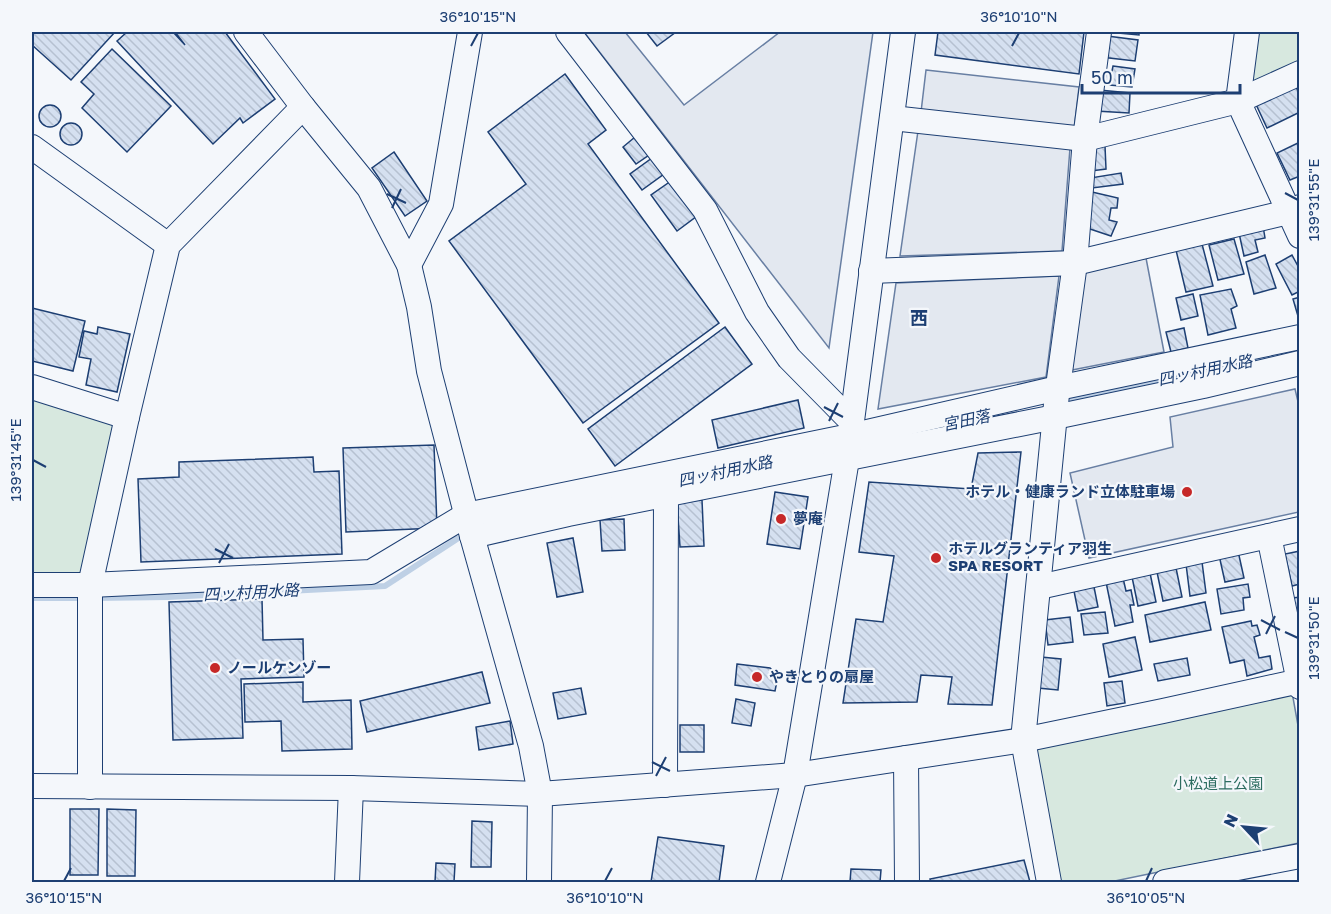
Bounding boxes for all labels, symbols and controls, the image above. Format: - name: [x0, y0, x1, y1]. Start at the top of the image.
- text: 36°10'15"N: [440, 7, 516, 25]
- text: 36°10'10"N: [980, 7, 1058, 25]
- scale bar: [1082, 57, 1240, 95]
- text: 50 m: [1091, 66, 1133, 88]
- text: 139°31'55"E: [1304, 159, 1322, 241]
- district label: 西: [910, 307, 928, 329]
- water label: 四ッ村用水路: [1156, 350, 1256, 390]
- water label: 宮田落: [940, 405, 994, 435]
- text: 139°31'45"E: [6, 418, 24, 502]
- water label: 四ッ村用水路: [676, 451, 776, 491]
- place label: ホテル・健康ランド立体駐車場: [965, 482, 1175, 500]
- marker: ホテル・健康ランド立体駐車場: [1180, 485, 1194, 499]
- place label: 夢庵: [793, 509, 823, 527]
- marker: 夢庵: [774, 512, 788, 526]
- place label: ホテルグランティア羽生 SPA RESORT: [948, 539, 1112, 574]
- marker: ホテルグランティア羽生 SPA RESORT: [929, 551, 943, 565]
- water label: 四ッ村用水路: [203, 579, 301, 604]
- text: 139°31'50"E: [1304, 596, 1322, 680]
- place label: ノールケンゾー: [227, 658, 332, 676]
- marker: ノールケンゾー: [208, 661, 222, 675]
- place label: やきとりの扇屋: [769, 667, 874, 685]
- marker: やきとりの扇屋: [750, 670, 764, 684]
- park label: 小松道上公園: [1173, 774, 1263, 792]
- north arrow: [1214, 797, 1274, 857]
- text: N: [1219, 811, 1242, 830]
- text: 36°10'15"N: [26, 888, 102, 906]
- text: 36°10'10"N: [566, 888, 644, 906]
- text: 36°10'05"N: [1107, 888, 1185, 906]

